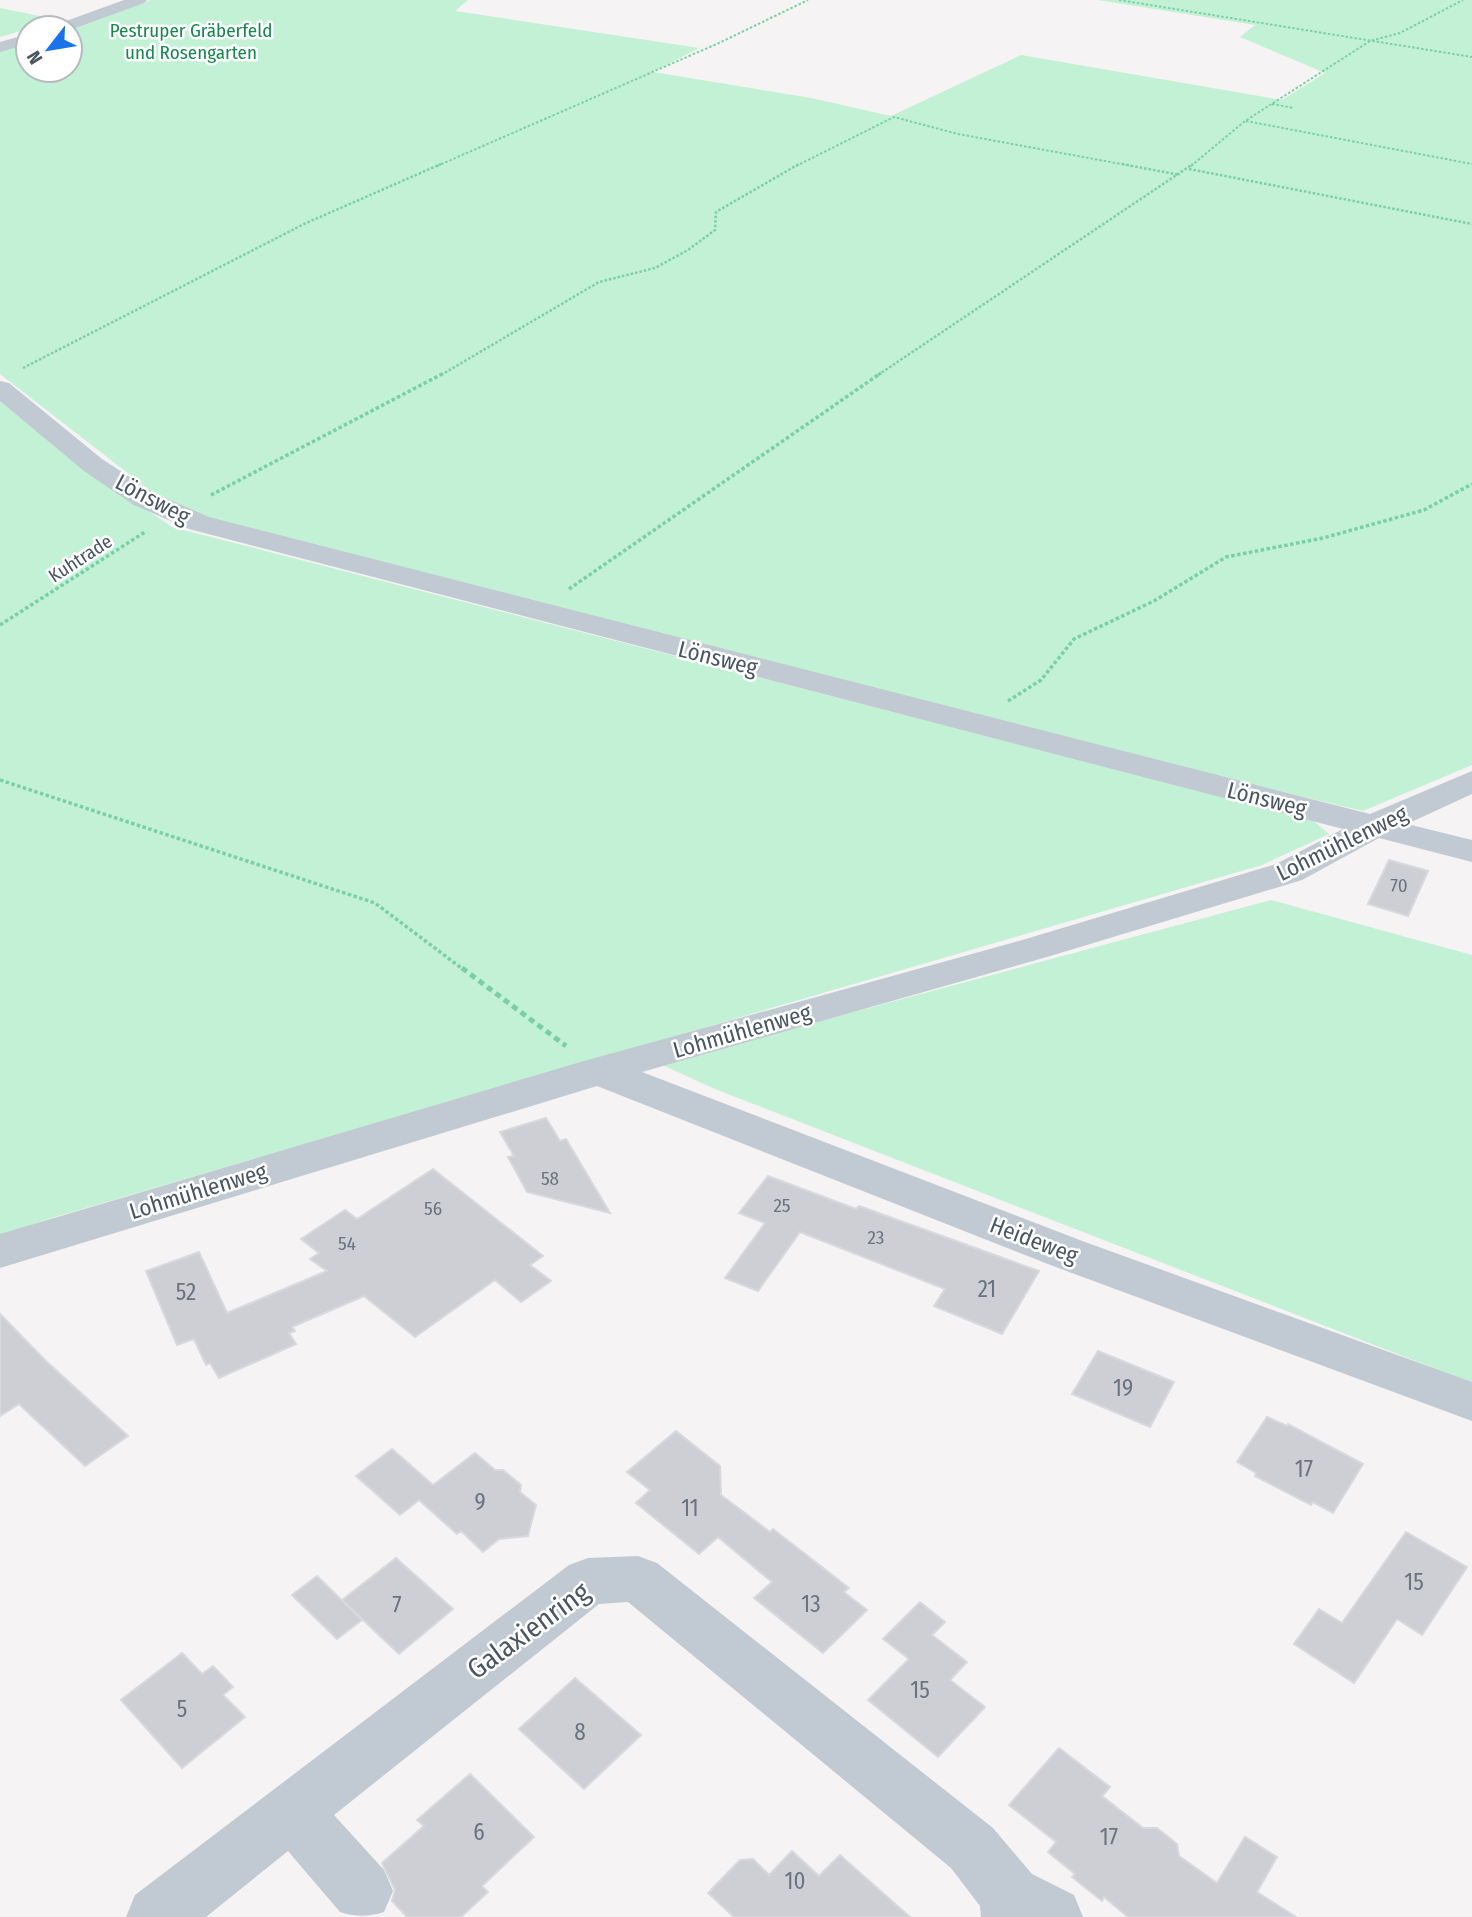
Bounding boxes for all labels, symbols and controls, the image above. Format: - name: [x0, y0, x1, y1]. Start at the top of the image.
- north arrow: [14, 14, 84, 84]
- park label: Pestruper Gräberfeld und Rosengarten: [110, 19, 272, 64]
- text: N: [22, 47, 48, 68]
- street label: Lönsweg: [111, 468, 195, 530]
- street label: Kuhtrade: [44, 529, 116, 587]
- street label: Lönsweg: [675, 635, 761, 681]
- street label: Lönsweg: [1224, 776, 1310, 822]
- street label: Lohmühlenweg: [1272, 799, 1412, 887]
- house number: 70: [1390, 874, 1408, 897]
- street label: Lohmühlenweg: [670, 998, 814, 1064]
- street label: Lohmühlenweg: [126, 1157, 270, 1225]
- house number: 58: [541, 1167, 559, 1190]
- house number: 25: [773, 1194, 791, 1217]
- house number: 56: [424, 1197, 442, 1220]
- street label: Heideweg: [986, 1210, 1082, 1270]
- house number: 23: [868, 1226, 884, 1249]
- house number: 54: [338, 1232, 356, 1255]
- house number: 21: [978, 1275, 996, 1303]
- house number: 52: [176, 1278, 196, 1306]
- house number: 19: [1113, 1374, 1133, 1402]
- house number: 17: [1295, 1455, 1313, 1483]
- house number: 9: [474, 1488, 486, 1516]
- house number: 11: [681, 1494, 699, 1522]
- house number: 15: [1404, 1568, 1424, 1596]
- street label: Galaxienring: [461, 1575, 597, 1686]
- house number: 13: [801, 1590, 821, 1618]
- house number: 7: [392, 1591, 402, 1619]
- house number: 15: [910, 1676, 930, 1704]
- house number: 5: [177, 1695, 187, 1723]
- house number: 8: [574, 1718, 586, 1746]
- house number: 6: [473, 1818, 485, 1846]
- house number: 17: [1100, 1823, 1118, 1851]
- house number: 10: [785, 1867, 805, 1895]

